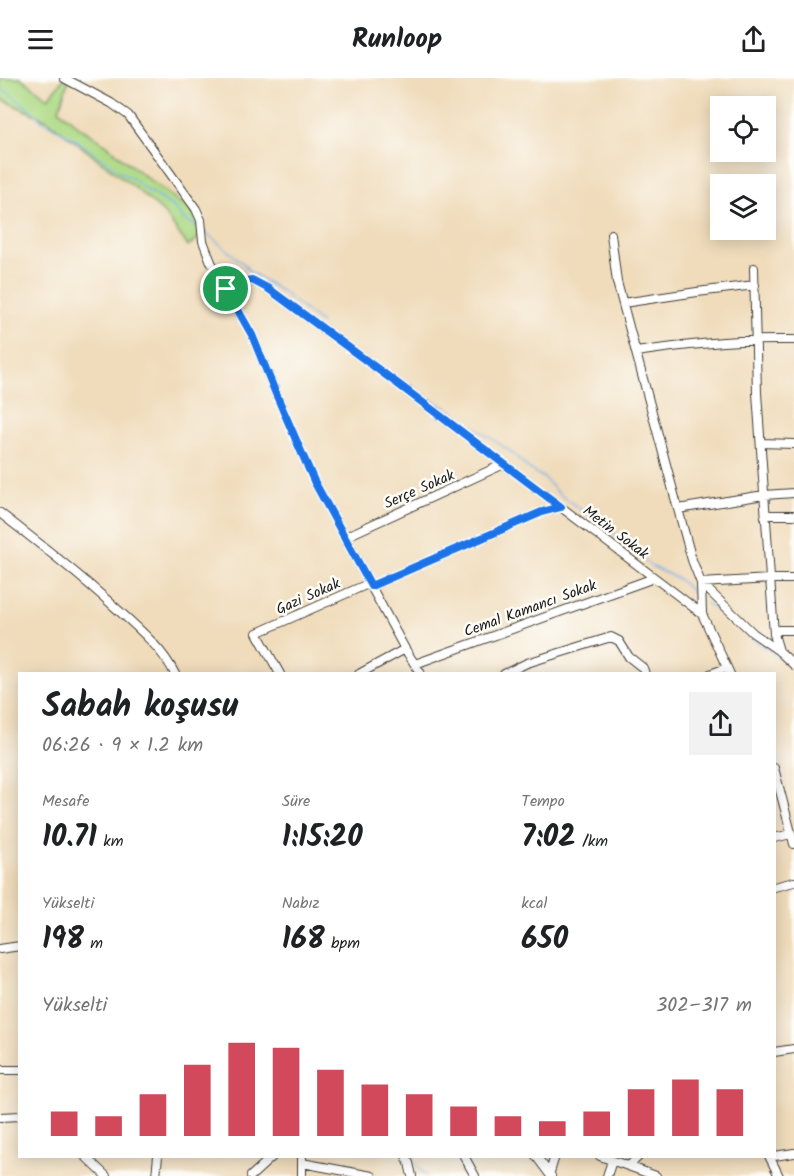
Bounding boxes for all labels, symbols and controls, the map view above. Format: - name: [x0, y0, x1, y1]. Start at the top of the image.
- text: Runloop: [352, 18, 442, 61]
- icon: menu: [24, 23, 57, 56]
- icon: share: [737, 23, 770, 56]
- map controls: [710, 96, 776, 240]
- button: locate: [710, 96, 776, 162]
- button: layers: [710, 174, 776, 240]
- pin: [200, 263, 251, 314]
- icon: arrive: [209, 272, 242, 305]
- street label: Serçe Sokak: [380, 463, 459, 516]
- street label: Metin Sokak: [577, 500, 654, 566]
- street label: Gazi Sokak: [272, 572, 345, 622]
- street label: Cemal Kamancı Sokak: [461, 573, 601, 644]
- text: Sabah koşusu: [42, 681, 238, 734]
- button: share: [689, 692, 752, 755]
- text: 06:26 · 9 × 1.2 km: [42, 730, 203, 762]
- text: Mesafe: [42, 789, 89, 814]
- text: Süre: [282, 789, 310, 814]
- text: Tempo: [521, 789, 565, 814]
- text: 10.71: [42, 814, 97, 862]
- text: 1:15:20: [282, 814, 363, 862]
- text: 7:02: [521, 814, 576, 862]
- text: km: [97, 829, 123, 854]
- text: /km: [576, 829, 608, 854]
- text: Yükselti: [42, 891, 94, 916]
- text: Nabız: [282, 891, 320, 916]
- text: kcal: [521, 891, 547, 916]
- text: 198: [42, 916, 84, 964]
- text: 168: [282, 916, 325, 964]
- text: 650: [521, 916, 568, 964]
- text: m: [84, 931, 103, 956]
- text: bpm: [325, 931, 360, 956]
- text: Yükselti: [42, 990, 107, 1022]
- text: 302–317 m: [656, 990, 752, 1022]

